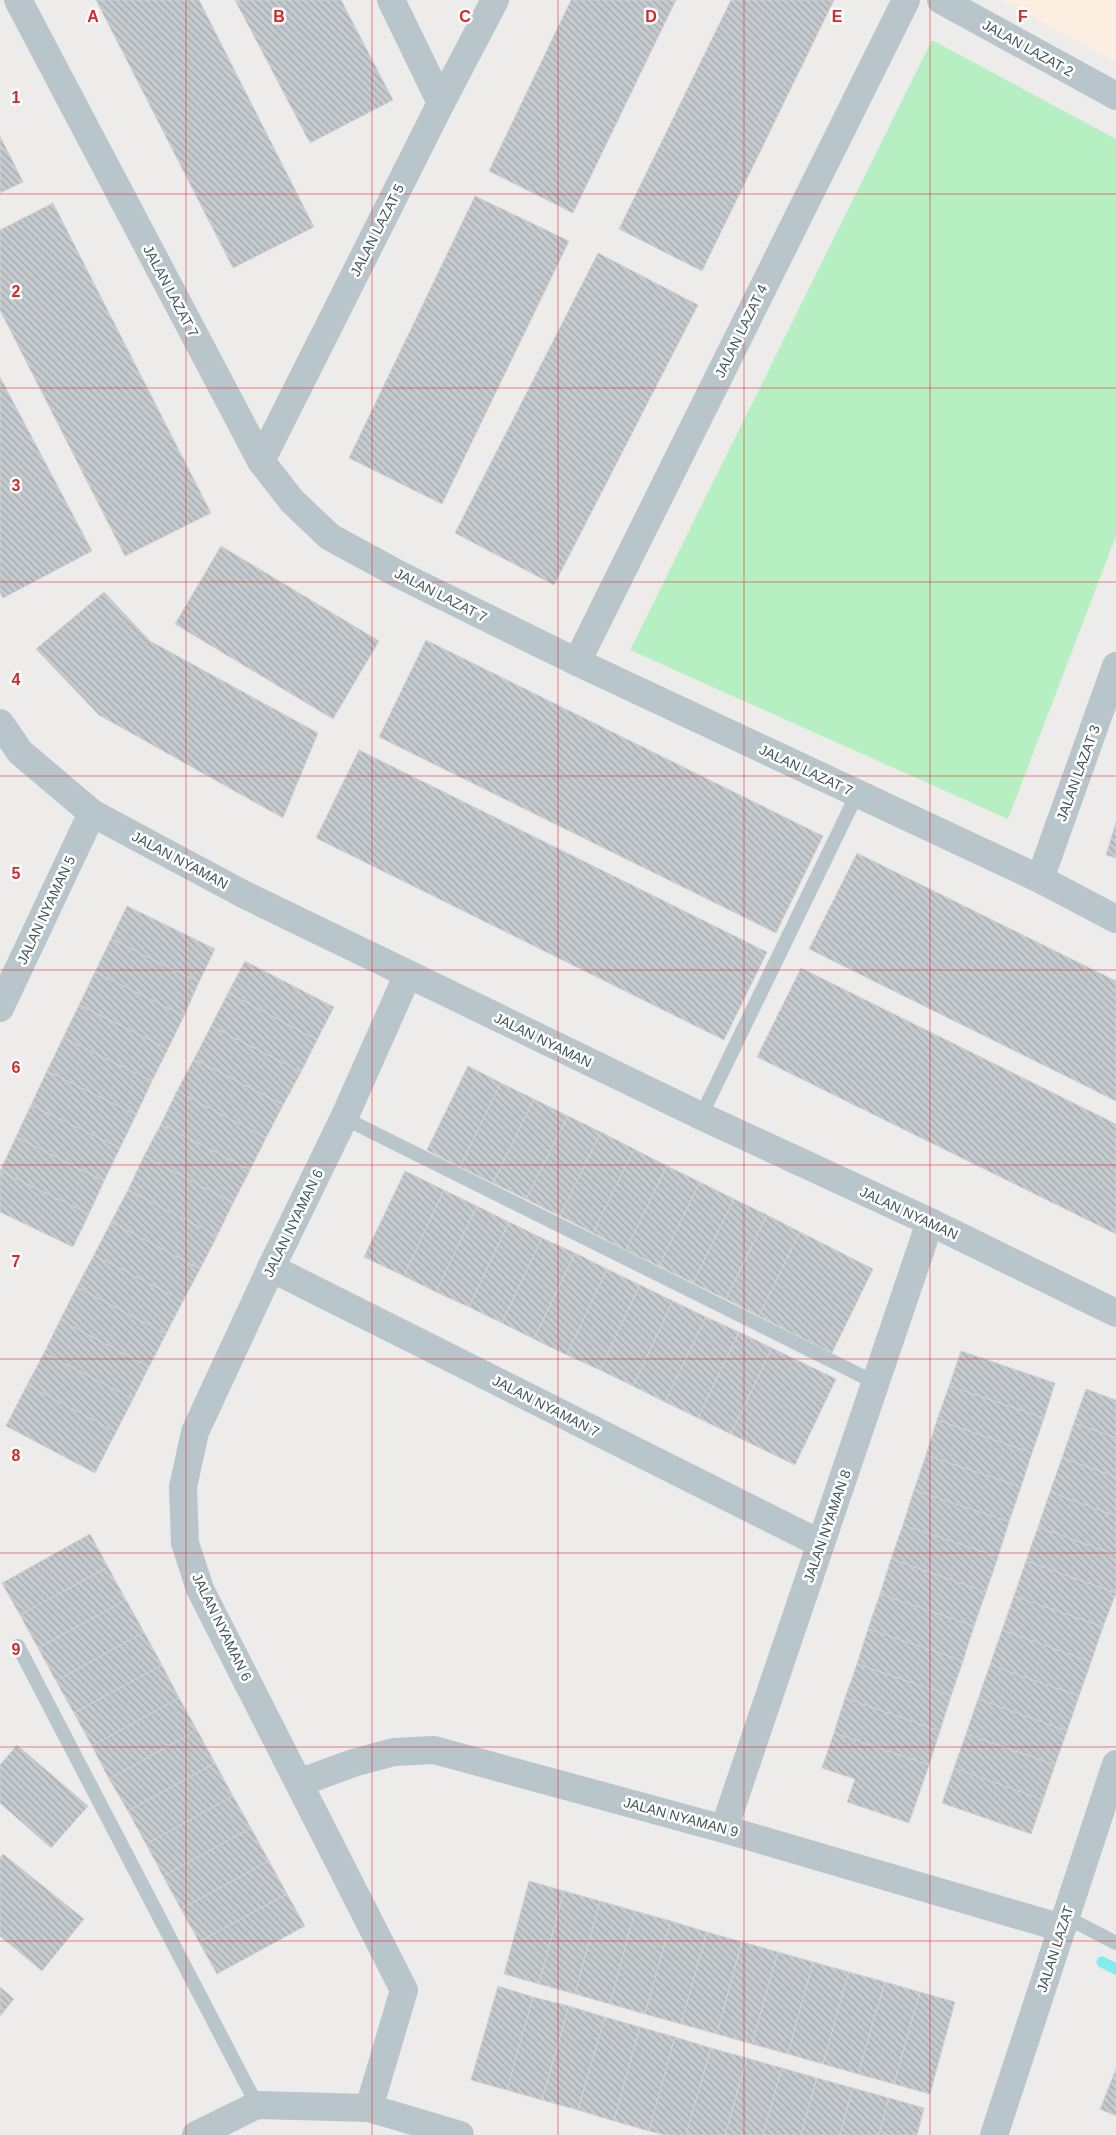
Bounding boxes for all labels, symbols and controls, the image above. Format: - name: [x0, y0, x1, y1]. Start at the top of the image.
- text: A: [87, 8, 99, 25]
- text: B: [273, 8, 285, 25]
- text: C: [459, 8, 471, 25]
- text: D: [645, 8, 657, 25]
- text: E: [832, 8, 843, 25]
- text: F: [1018, 8, 1028, 25]
- street label: JALAN LAZAT 2: [980, 16, 1076, 80]
- text: 1: [12, 89, 21, 106]
- street label: JALAN LAZAT 5: [347, 181, 407, 279]
- street label: JALAN LAZAT 7: [140, 242, 202, 340]
- street label: JALAN LAZAT 4: [712, 282, 771, 380]
- text: 2: [12, 283, 21, 300]
- text: 3: [12, 477, 21, 494]
- street label: JALAN LAZAT 7: [392, 565, 490, 625]
- text: 4: [12, 671, 21, 688]
- street label: JALAN LAZAT 3: [1053, 722, 1103, 823]
- street label: JALAN LAZAT 7: [757, 741, 856, 799]
- street label: JALAN NYAMAN: [129, 828, 231, 892]
- street label: JALAN NYAMAN 5: [13, 853, 79, 967]
- street label: JALAN NYAMAN: [492, 1010, 594, 1070]
- text: 6: [12, 1059, 21, 1076]
- street label: JALAN NYAMAN 6: [260, 1166, 326, 1280]
- street label: JALAN NYAMAN: [857, 1183, 961, 1243]
- text: 7: [12, 1253, 21, 1270]
- street label: JALAN NYAMAN 7: [490, 1372, 602, 1440]
- text: 8: [12, 1447, 21, 1464]
- street label: JALAN NYAMAN 8: [800, 1467, 854, 1584]
- street label: JALAN NYAMAN 6: [189, 1570, 255, 1684]
- text: 9: [12, 1641, 21, 1658]
- street label: JALAN NYAMAN 9: [622, 1794, 740, 1840]
- street label: JALAN LAZAT: [1033, 1903, 1077, 1994]

